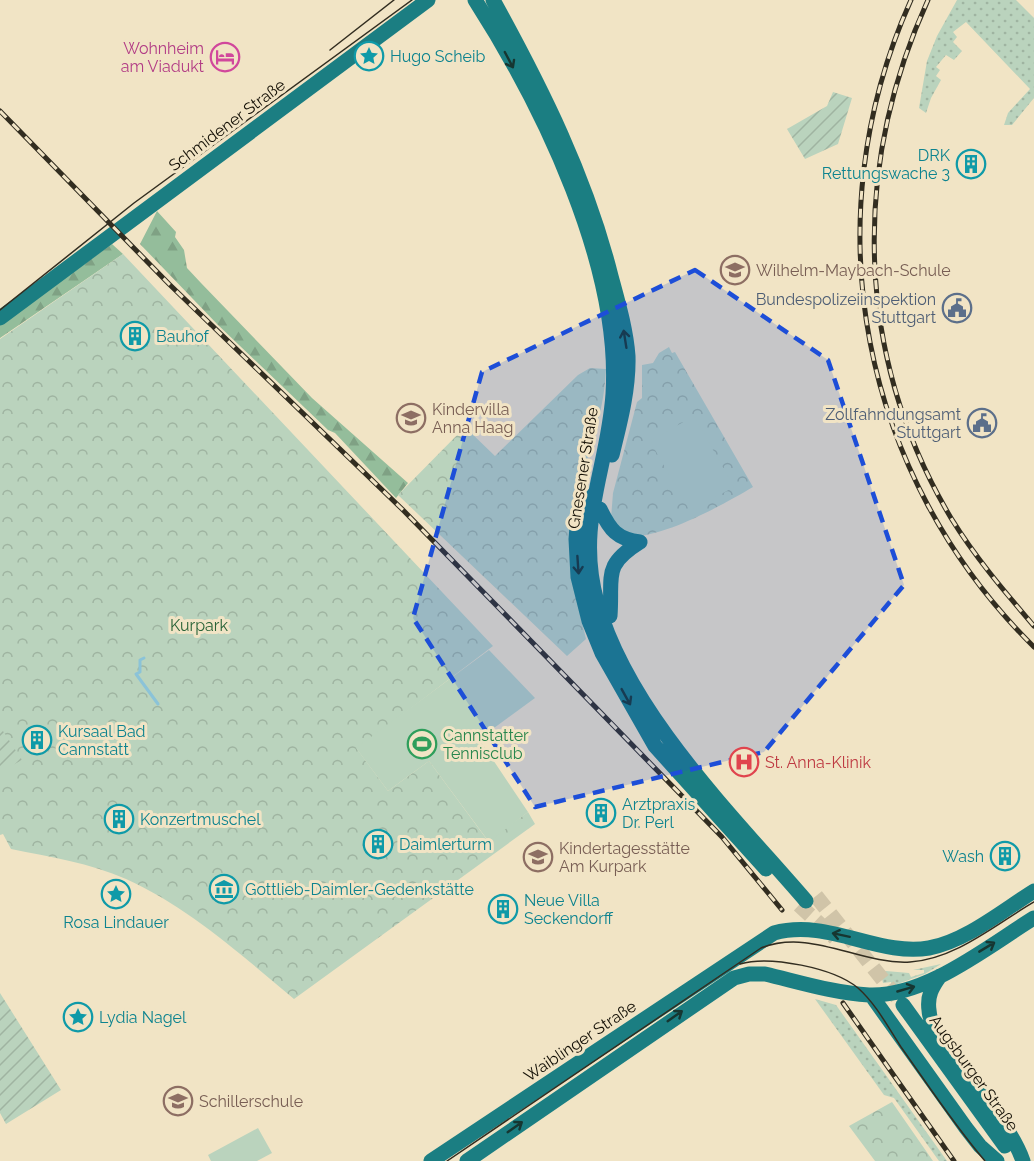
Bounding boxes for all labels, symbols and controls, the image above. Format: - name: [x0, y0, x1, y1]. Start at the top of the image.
- place label: Wohnheim am Viadukt: [121, 39, 205, 76]
- place icon: Hugo Scheib: [353, 40, 385, 72]
- hotel icon: Wohnheim am Viadukt: [209, 41, 241, 73]
- place label: Hugo Scheib: [390, 47, 486, 66]
- one-way arrow: [503, 51, 515, 68]
- street label: Schmidener Straße: [165, 75, 289, 175]
- place label: DRK Rettungswache 3: [822, 146, 951, 183]
- building icon: DRK Rettungswache 3: [955, 148, 987, 180]
- school or university icon: Wilhelm-Maybach-Schule: [719, 254, 751, 286]
- place label: Wilhelm-Maybach-Schule: [756, 261, 951, 280]
- place label: Bundespolizeiinspektion Stuttgart: [756, 290, 937, 327]
- public building icon: Bundespolizeiinspektion Stuttgart: [941, 292, 973, 324]
- building icon: Bauhof: [119, 320, 151, 352]
- place label: Bauhof: [156, 327, 210, 346]
- one-way arrow: [619, 330, 630, 350]
- place label: Kindervilla Anna Haag: [432, 400, 513, 437]
- school or university icon: Kindervilla Anna Haag: [395, 402, 427, 434]
- place label: Zollfahndungsamt Stuttgart: [825, 405, 962, 442]
- street label: Gnesener Straße: [564, 406, 602, 530]
- public building icon: Zollfahndungsamt Stuttgart: [966, 407, 998, 439]
- one-way arrow: [572, 555, 583, 575]
- park label: Kurpark: [170, 616, 228, 635]
- one-way arrow: [620, 688, 632, 705]
- place label: Kursaal Bad Cannstatt: [58, 722, 146, 759]
- building icon: Kursaal Bad Cannstatt: [21, 724, 53, 756]
- place label: Cannstatter Tennisclub: [443, 726, 529, 763]
- sports icon: Cannstatter Tennisclub: [406, 728, 438, 760]
- hospital icon: St. Anna-Klinik: [728, 746, 760, 778]
- place label: St. Anna-Klinik: [765, 753, 871, 772]
- place label: Arztpraxis Dr. Perl: [622, 795, 695, 832]
- building icon: Arztpraxis Dr. Perl: [585, 797, 617, 829]
- building icon: Konzertmuschel: [103, 803, 135, 835]
- place label: Konzertmuschel: [140, 810, 261, 829]
- building icon: Daimlerturm: [362, 828, 394, 860]
- place label: Daimlerturm: [399, 835, 492, 854]
- place label: Kindertagesstätte Am Kurpark: [559, 839, 690, 876]
- building icon: Wash: [989, 840, 1021, 872]
- school or university icon: Kindertagesstätte Am Kurpark: [522, 841, 554, 873]
- place label: Wash: [942, 847, 984, 866]
- museum icon: Gottlieb-Daimler-Gedenkstätte: [208, 873, 240, 905]
- place icon: Rosa Lindauer: [100, 878, 132, 910]
- place label: Gottlieb-Daimler-Gedenkstätte: [245, 880, 474, 899]
- place label: Neue Villa Seckendorff: [524, 891, 614, 928]
- building icon: Neue Villa Seckendorff: [487, 893, 519, 925]
- place label: Rosa Lindauer: [63, 913, 169, 932]
- one-way arrow: [832, 929, 851, 940]
- one-way arrow: [978, 941, 995, 953]
- one-way arrow: [896, 983, 915, 994]
- street label: Waiblinger Straße: [520, 996, 640, 1086]
- place icon: Lydia Nagel: [62, 1001, 94, 1033]
- place label: Lydia Nagel: [99, 1008, 187, 1027]
- one-way arrow: [667, 1010, 683, 1022]
- street label: Augsburger Straße: [926, 1011, 1022, 1135]
- school or university icon: Schillerschule: [162, 1085, 194, 1117]
- place label: Schillerschule: [199, 1092, 303, 1111]
- one-way arrow: [507, 1121, 523, 1133]

